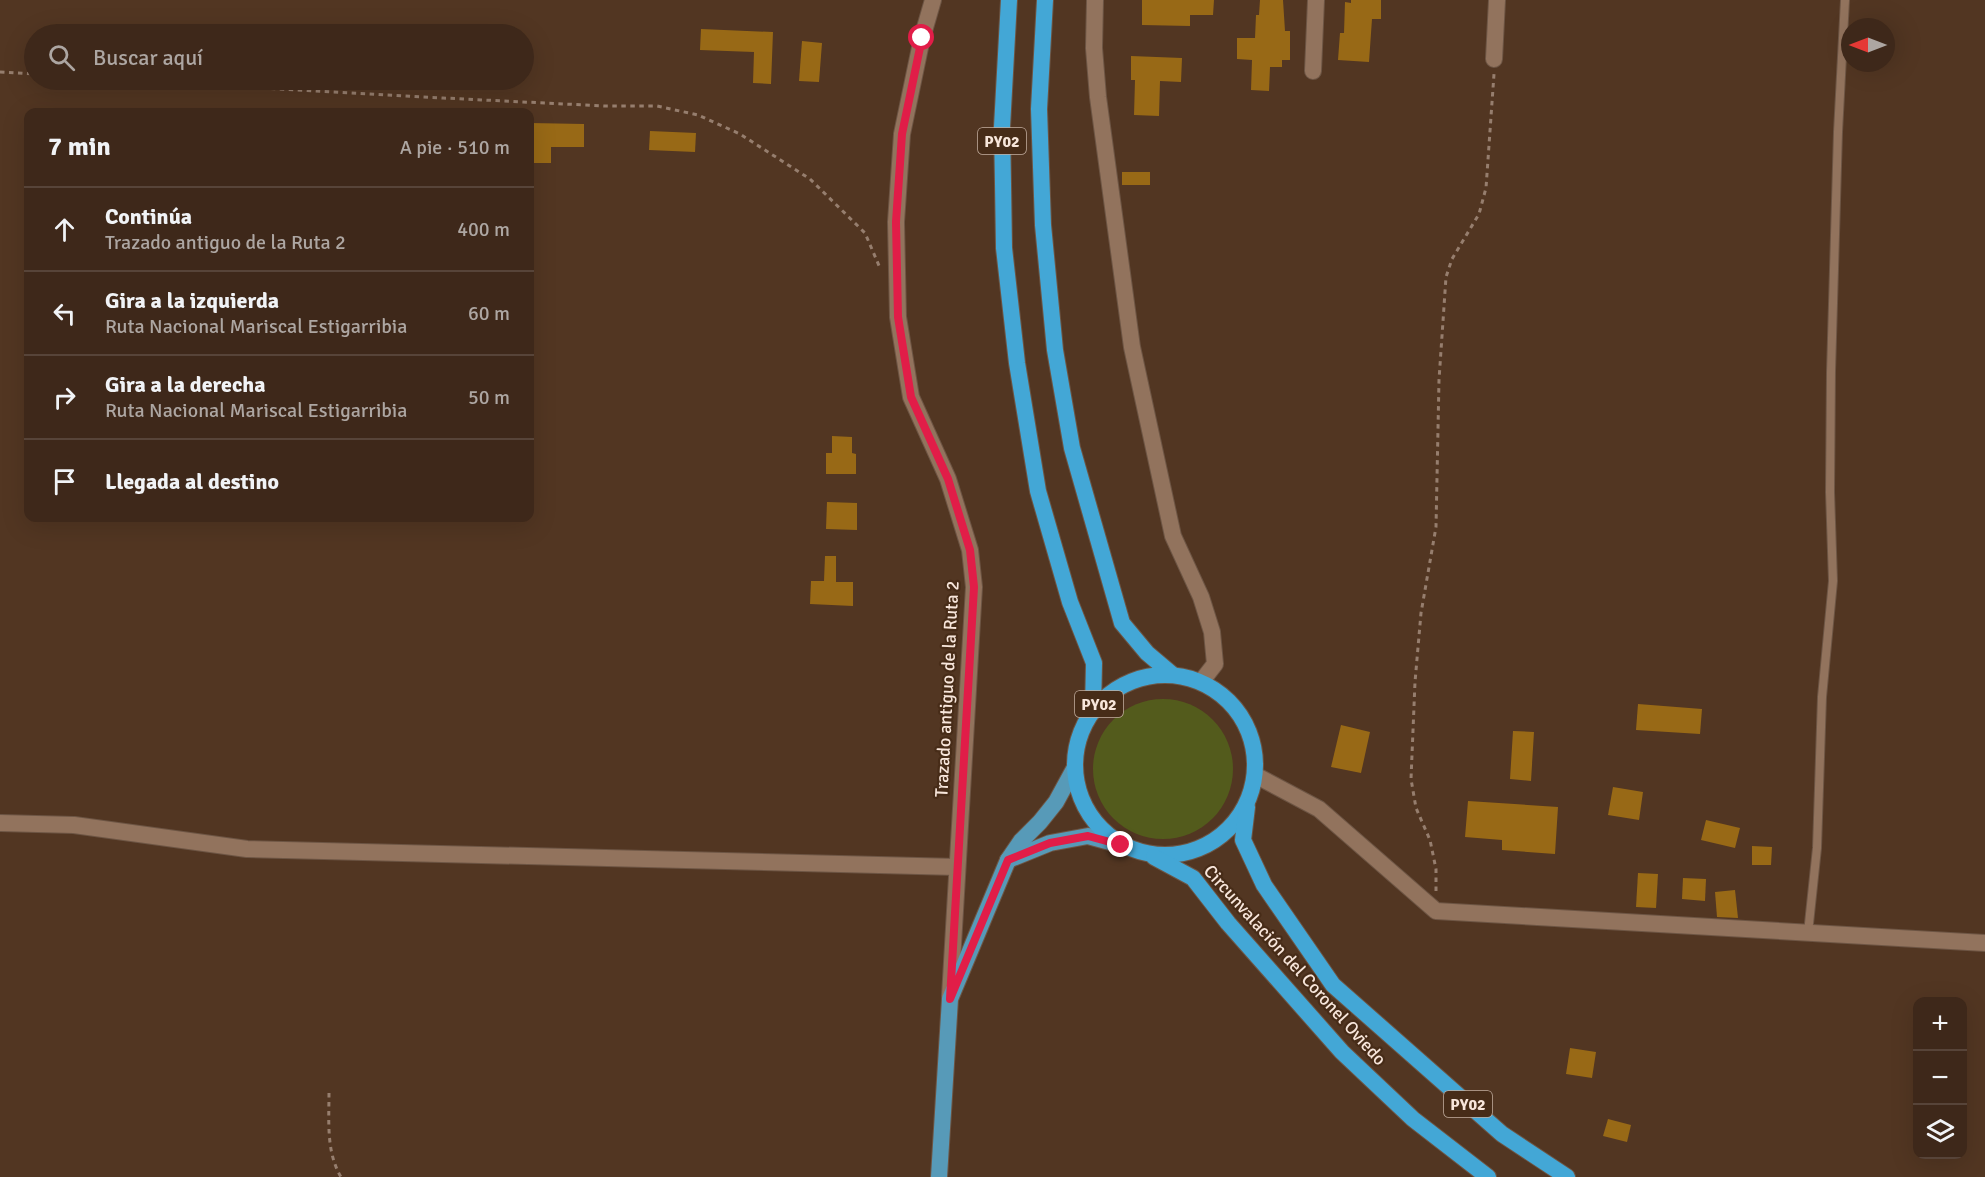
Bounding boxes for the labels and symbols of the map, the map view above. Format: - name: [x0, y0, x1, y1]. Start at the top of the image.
- north arrow: [1841, 18, 1895, 72]
- route start: [908, 24, 934, 50]
- road number: PY02: [978, 128, 1026, 154]
- street label: Trazado antiguo de la Ruta 2: [930, 580, 964, 798]
- road number: PY02: [1075, 691, 1123, 717]
- route end: [1107, 831, 1133, 857]
- street label: Circunvalación del Coronel Oviedo: [1199, 860, 1391, 1070]
- road number: PY02: [1444, 1091, 1492, 1117]

